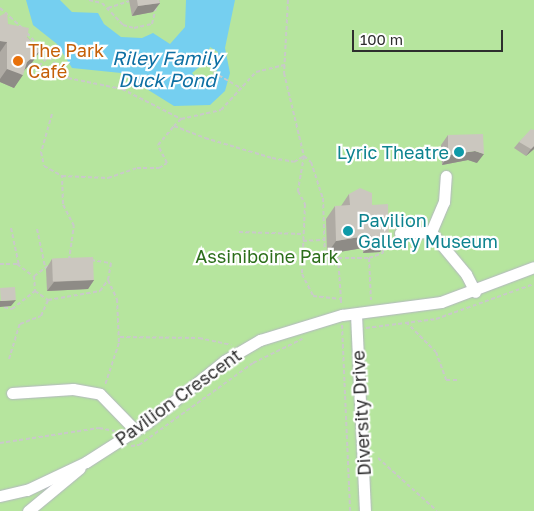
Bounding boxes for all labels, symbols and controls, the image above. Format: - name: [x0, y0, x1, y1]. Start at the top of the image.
- scale bar: [354, 20, 505, 52]
- text: 100 m: [360, 30, 403, 48]
- place label: The Park Café: [28, 40, 104, 82]
- water label: Riley Family Duck Pond: [112, 47, 222, 91]
- marker: The Park Café: [12, 55, 24, 67]
- place label: Lyric Theatre: [337, 141, 449, 163]
- marker: Lyric Theatre: [453, 146, 465, 158]
- place label: Pavilion Gallery Museum: [358, 210, 498, 252]
- marker: Pavilion Gallery Museum: [342, 225, 354, 237]
- park label: Assiniboine Park: [195, 245, 339, 267]
- street label: Pavilion Crescent: [111, 344, 245, 450]
- street label: Diversity Drive: [347, 350, 375, 476]

